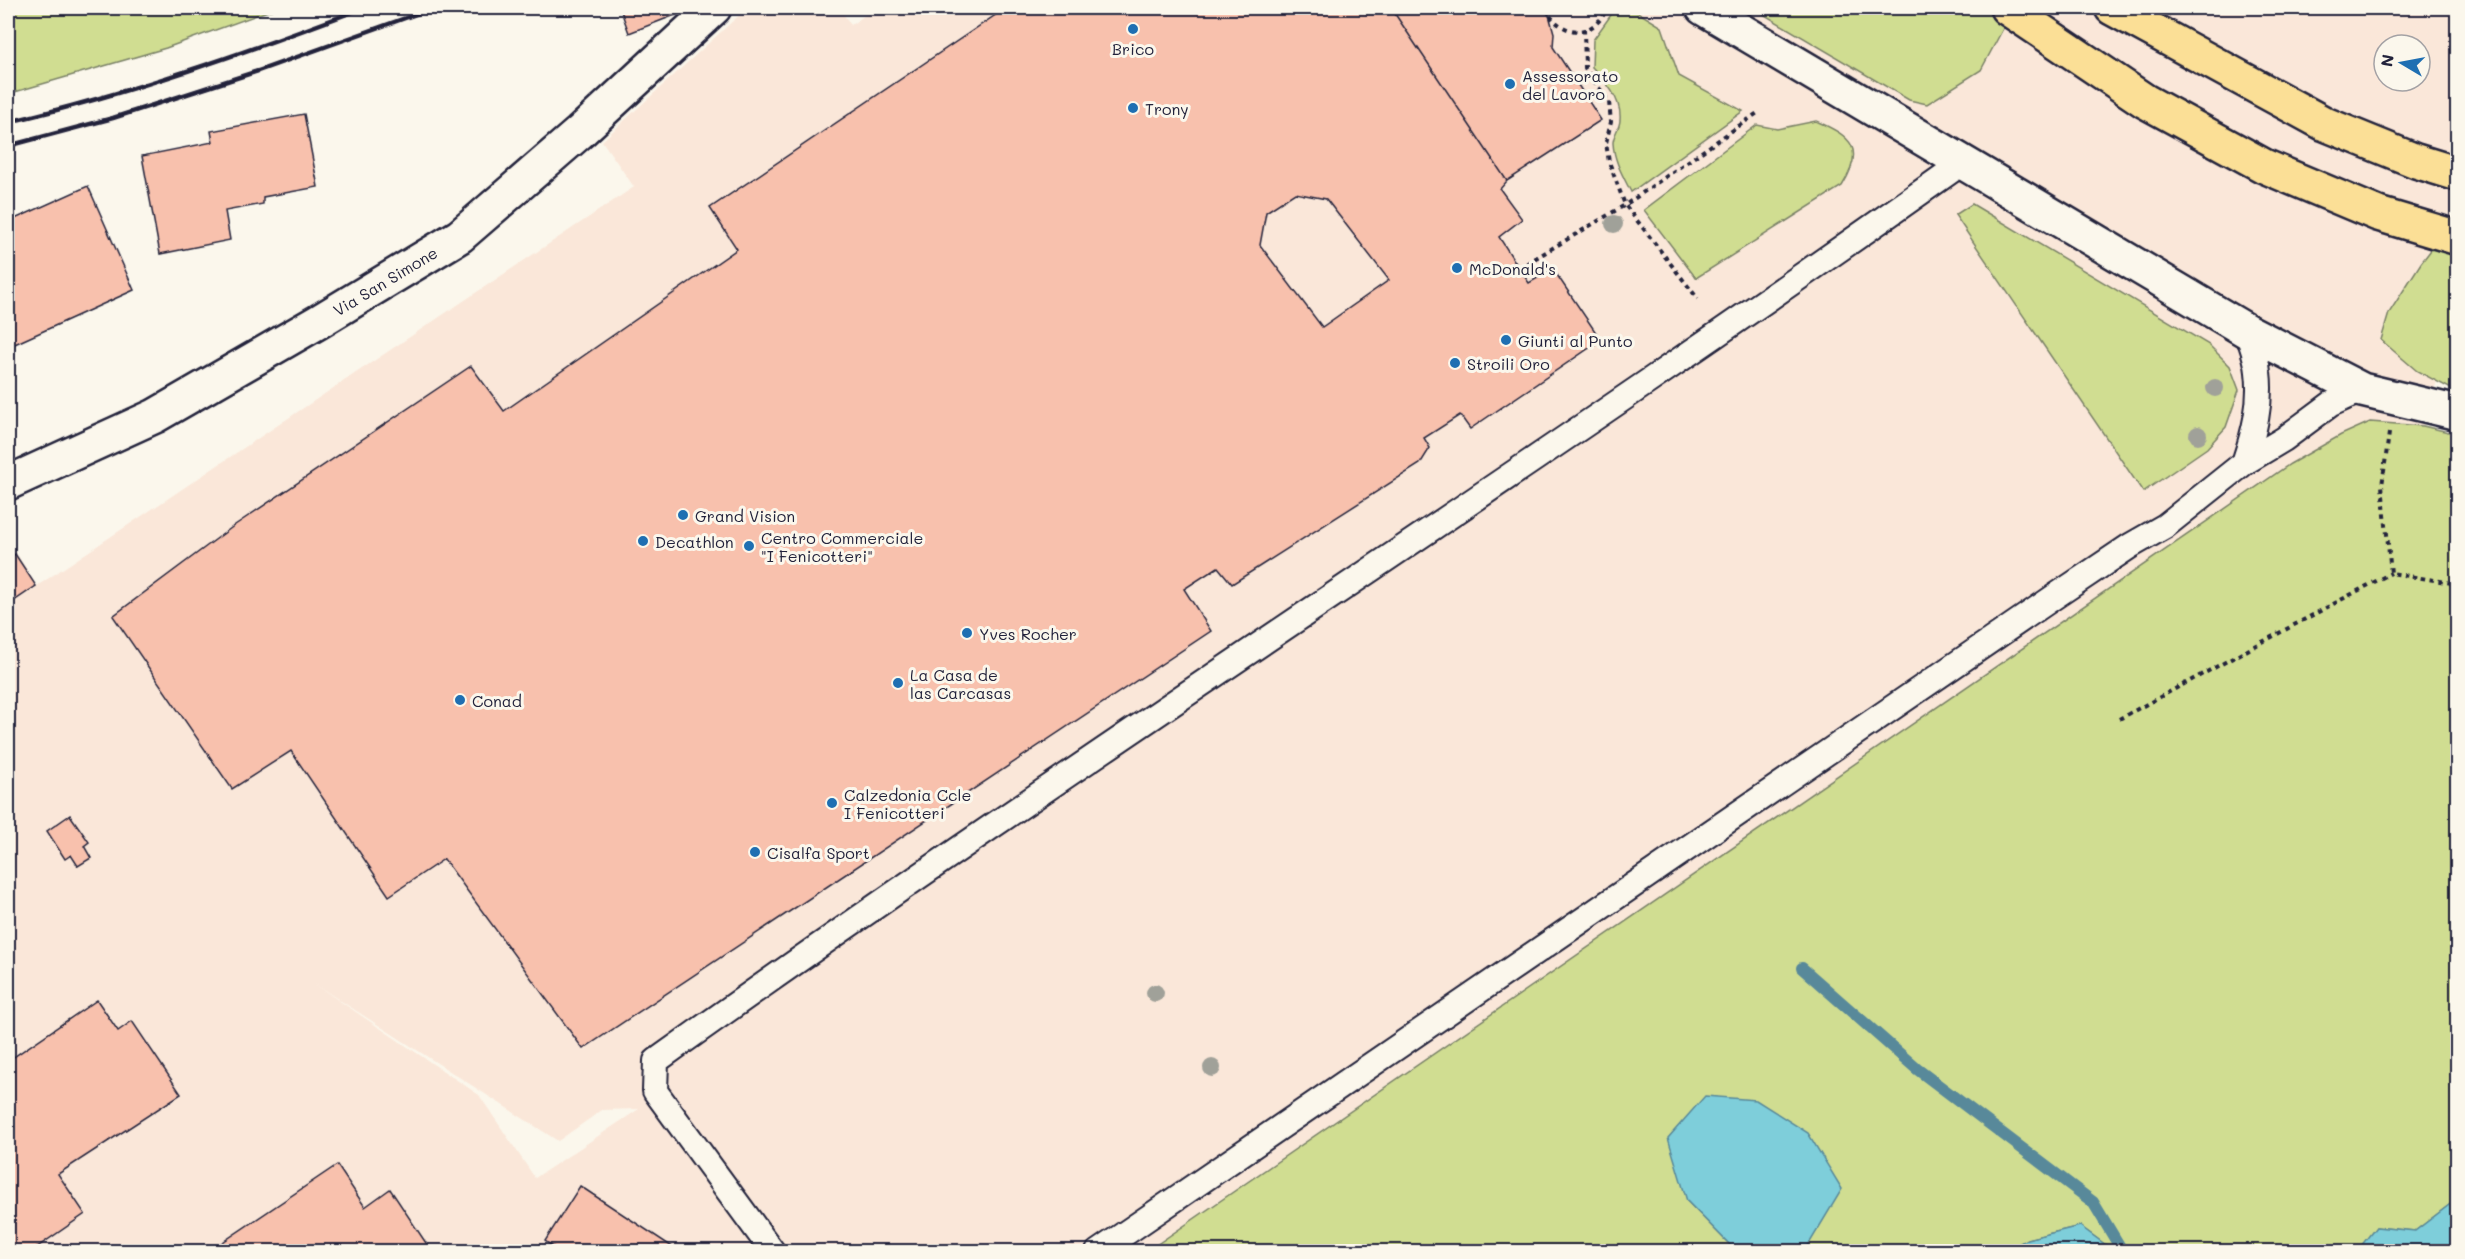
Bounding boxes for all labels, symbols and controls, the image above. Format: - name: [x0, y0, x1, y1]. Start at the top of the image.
- marker: Brico: [1126, 22, 1140, 36]
- north arrow: [2372, 33, 2432, 93]
- place label: Brico: [1112, 38, 1154, 59]
- text: N: [2375, 52, 2398, 68]
- place label: Assessorato del Lavoro: [1522, 65, 1618, 104]
- marker: Assessorato del Lavoro: [1503, 77, 1517, 91]
- place label: Trony: [1145, 98, 1189, 119]
- marker: Trony: [1126, 101, 1140, 115]
- street label: Via San Simone: [329, 242, 441, 320]
- place label: McDonald's: [1469, 258, 1556, 279]
- marker: McDonald's: [1450, 261, 1464, 275]
- place label: Giunti al Punto: [1518, 330, 1632, 351]
- marker: Giunti al Punto: [1499, 333, 1513, 347]
- place label: Stroili Oro: [1467, 353, 1550, 374]
- marker: Stroili Oro: [1448, 356, 1462, 370]
- place label: Grand Vision: [695, 505, 795, 526]
- marker: Grand Vision: [676, 508, 690, 522]
- place label: Centro Commerciale "I Fenicotteri": [761, 527, 923, 566]
- place label: Decathlon: [655, 531, 734, 552]
- marker: Decathlon: [636, 534, 650, 548]
- marker: Centro Commerciale "I Fenicotteri": [742, 539, 756, 553]
- place label: Yves Rocher: [979, 623, 1077, 644]
- marker: Yves Rocher: [960, 626, 974, 640]
- place label: La Casa de las Carcasas: [910, 664, 1011, 703]
- marker: La Casa de las Carcasas: [891, 676, 905, 690]
- place label: Conad: [472, 690, 522, 711]
- marker: Conad: [453, 693, 467, 707]
- place label: Calzedonia Ccle I Fenicotteri: [844, 784, 971, 823]
- marker: Calzedonia Ccle I Fenicotteri: [825, 796, 839, 810]
- place label: Cisalfa Sport: [767, 842, 870, 863]
- marker: Cisalfa Sport: [748, 845, 762, 859]

